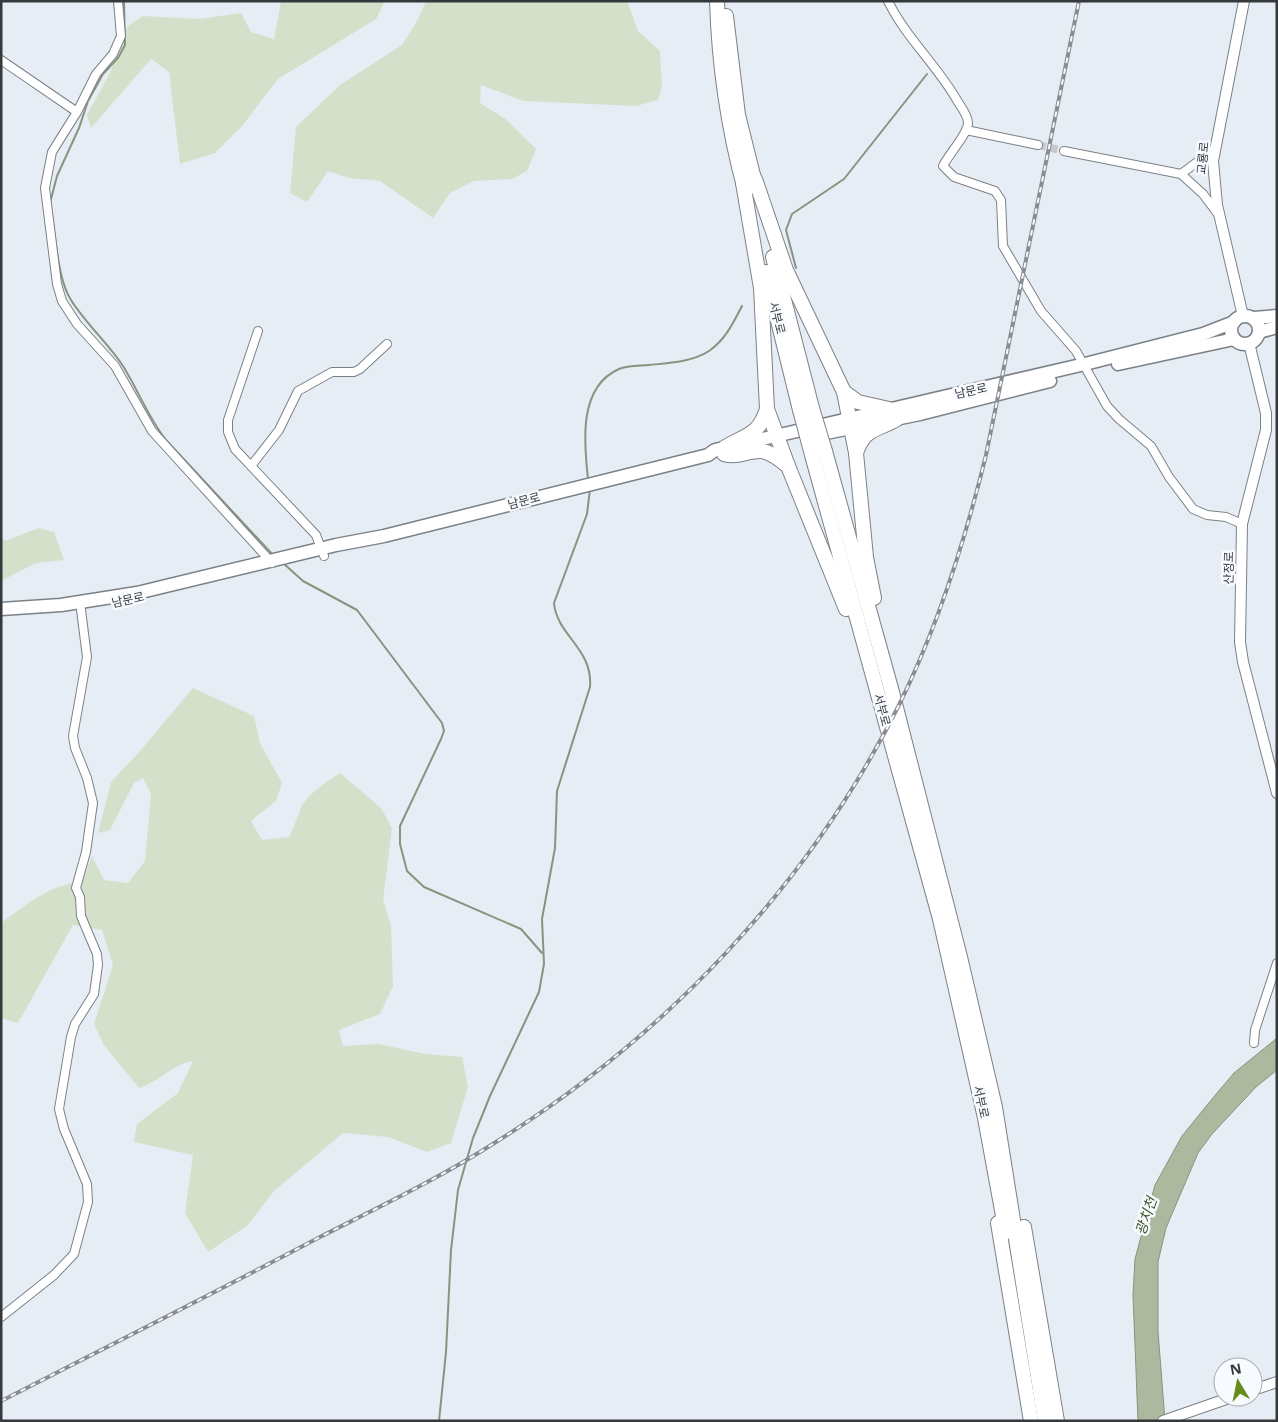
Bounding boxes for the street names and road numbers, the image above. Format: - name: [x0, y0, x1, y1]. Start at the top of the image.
- street label: 교룡로: [1192, 141, 1213, 175]
- street label: 서부로: [765, 300, 790, 336]
- street label: 남문로: [953, 379, 989, 403]
- street label: 남문로: [506, 488, 542, 513]
- street label: 산정로: [1220, 551, 1237, 585]
- street label: 남문로: [110, 588, 146, 612]
- street label: 서부로: [870, 692, 895, 728]
- street label: 서부로: [969, 1084, 993, 1120]

